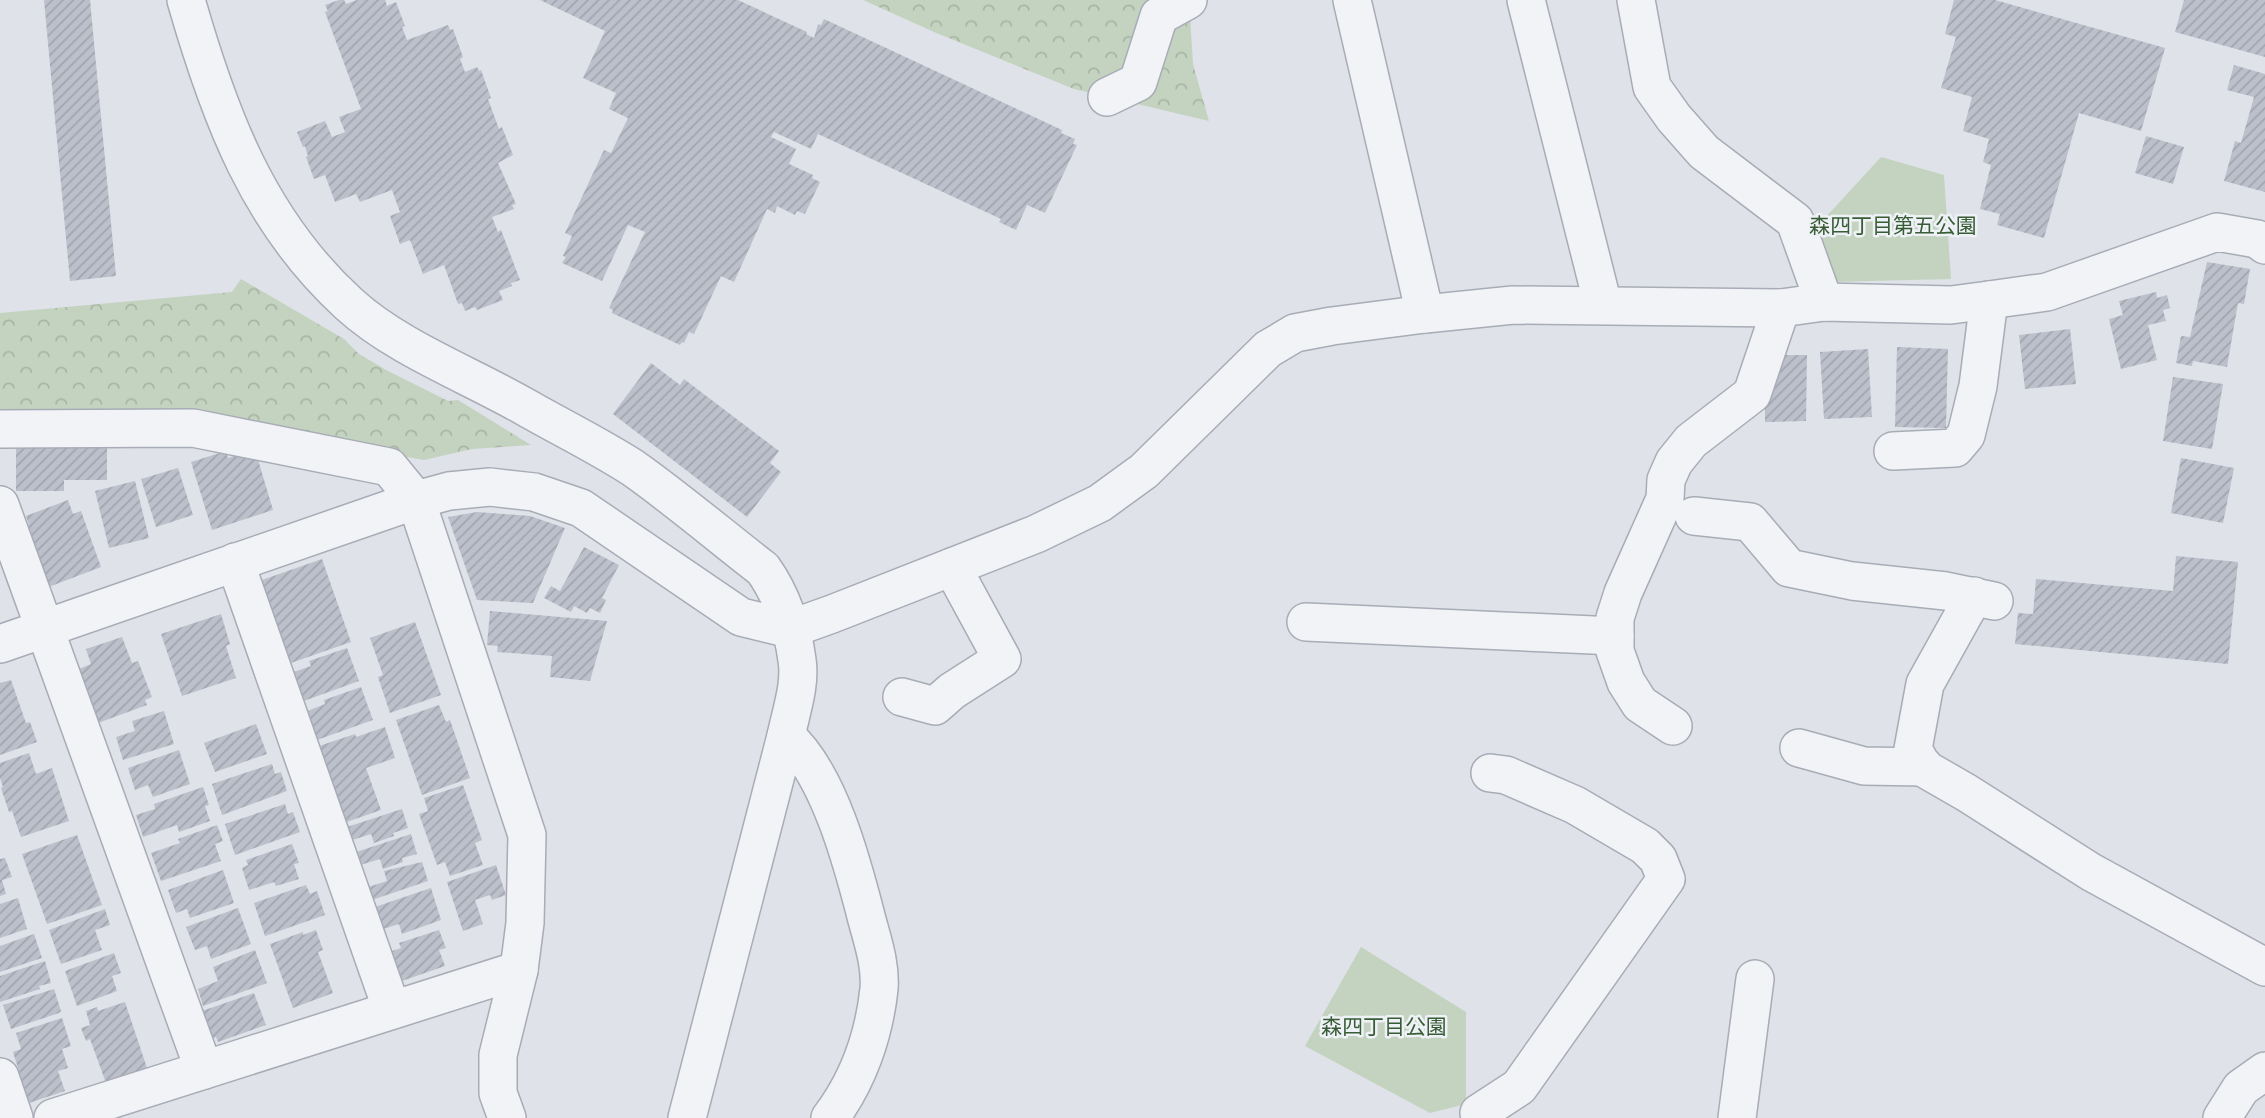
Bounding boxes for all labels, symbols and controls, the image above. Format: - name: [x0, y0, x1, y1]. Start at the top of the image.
- park label: 森四丁目第五公園: [1809, 213, 1977, 238]
- park label: 森四丁目公園: [1321, 1014, 1447, 1039]

